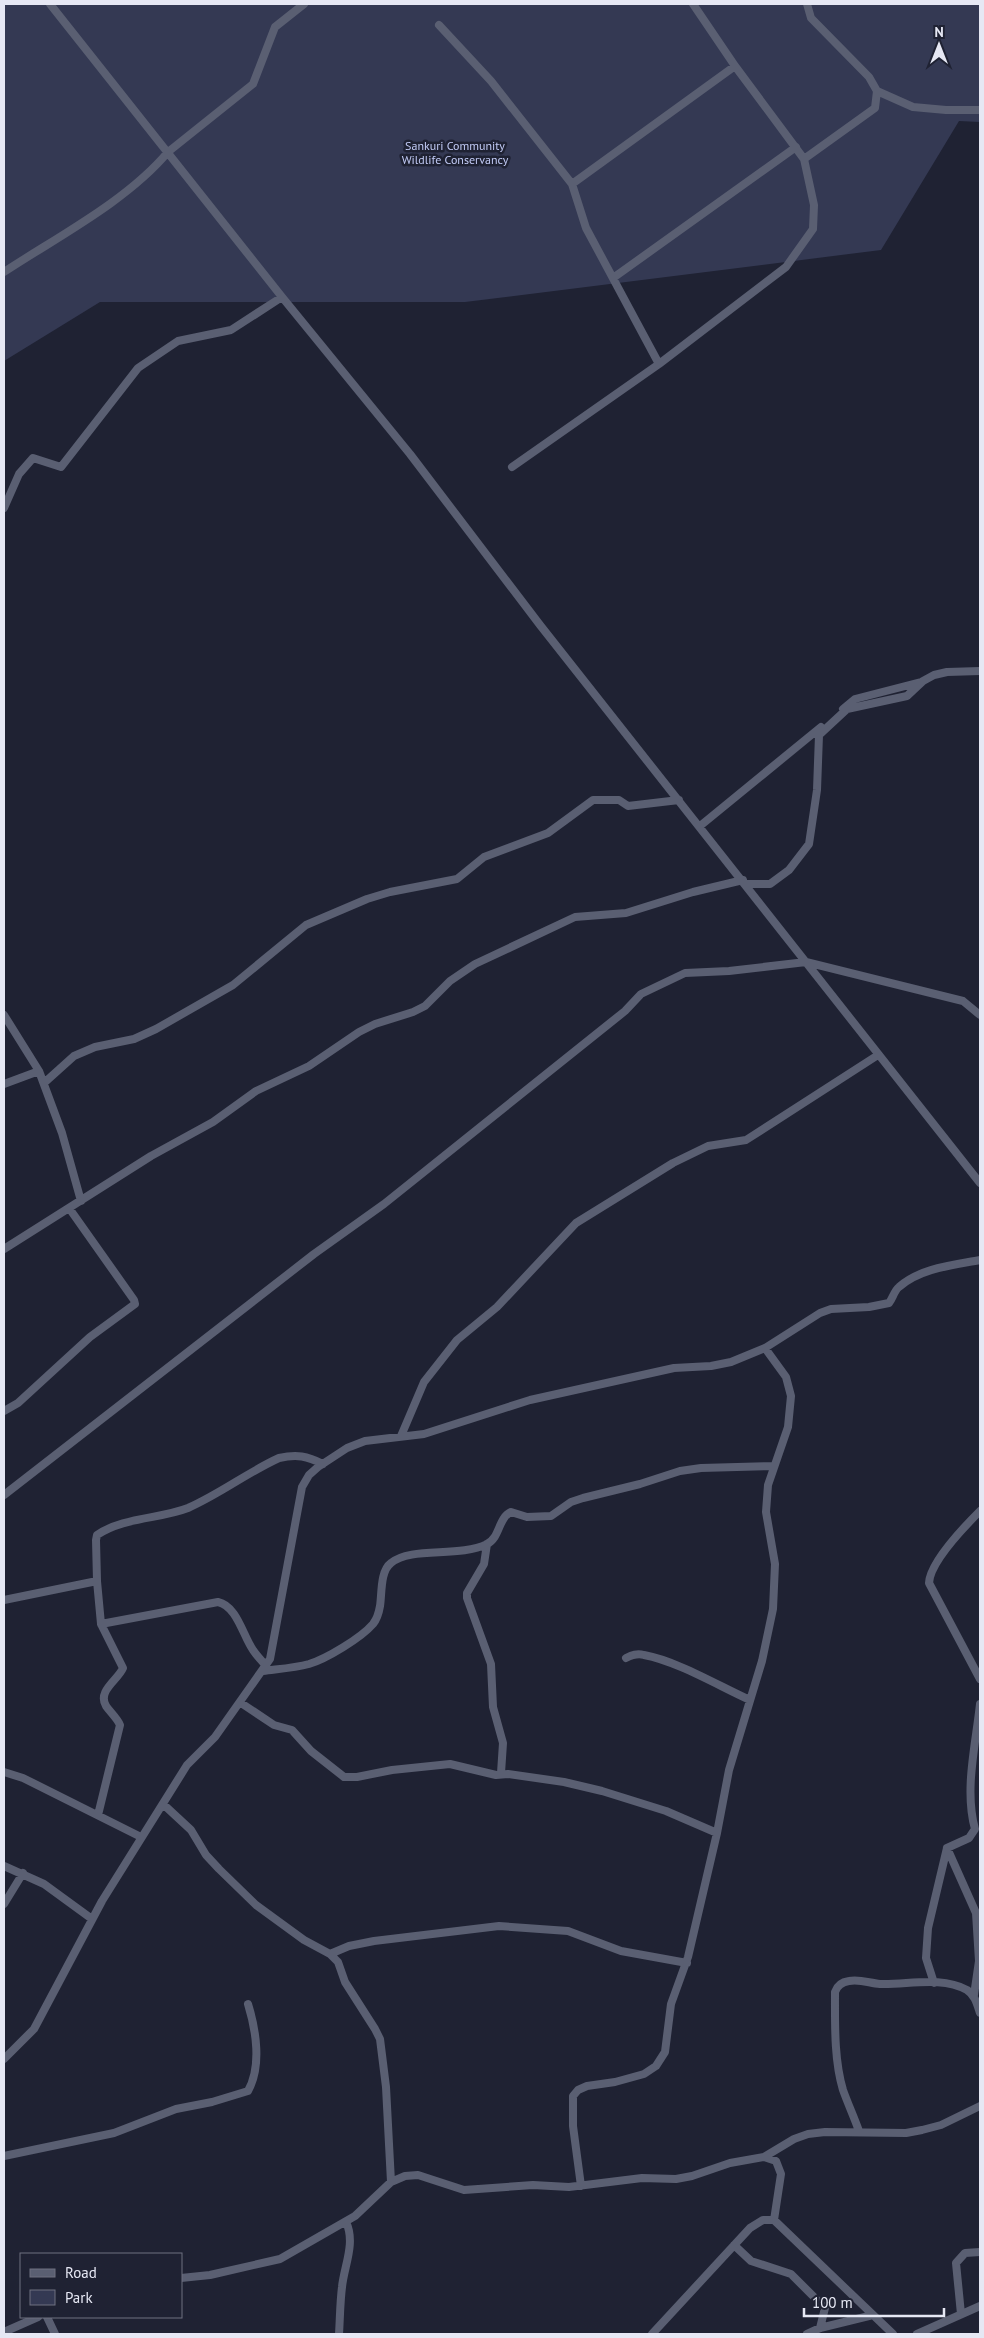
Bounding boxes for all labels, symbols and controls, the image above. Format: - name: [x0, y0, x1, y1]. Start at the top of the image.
- north arrow: [914, 20, 964, 70]
- text: N: [934, 23, 944, 41]
- park label: Sankuri Community Wildlife Conservancy: [402, 138, 509, 167]
- legend: [20, 2253, 182, 2318]
- text: Road: [65, 2263, 97, 2282]
- scale bar: [804, 2286, 944, 2318]
- text: Park: [65, 2288, 93, 2307]
- text: 100 m: [812, 2293, 853, 2312]

